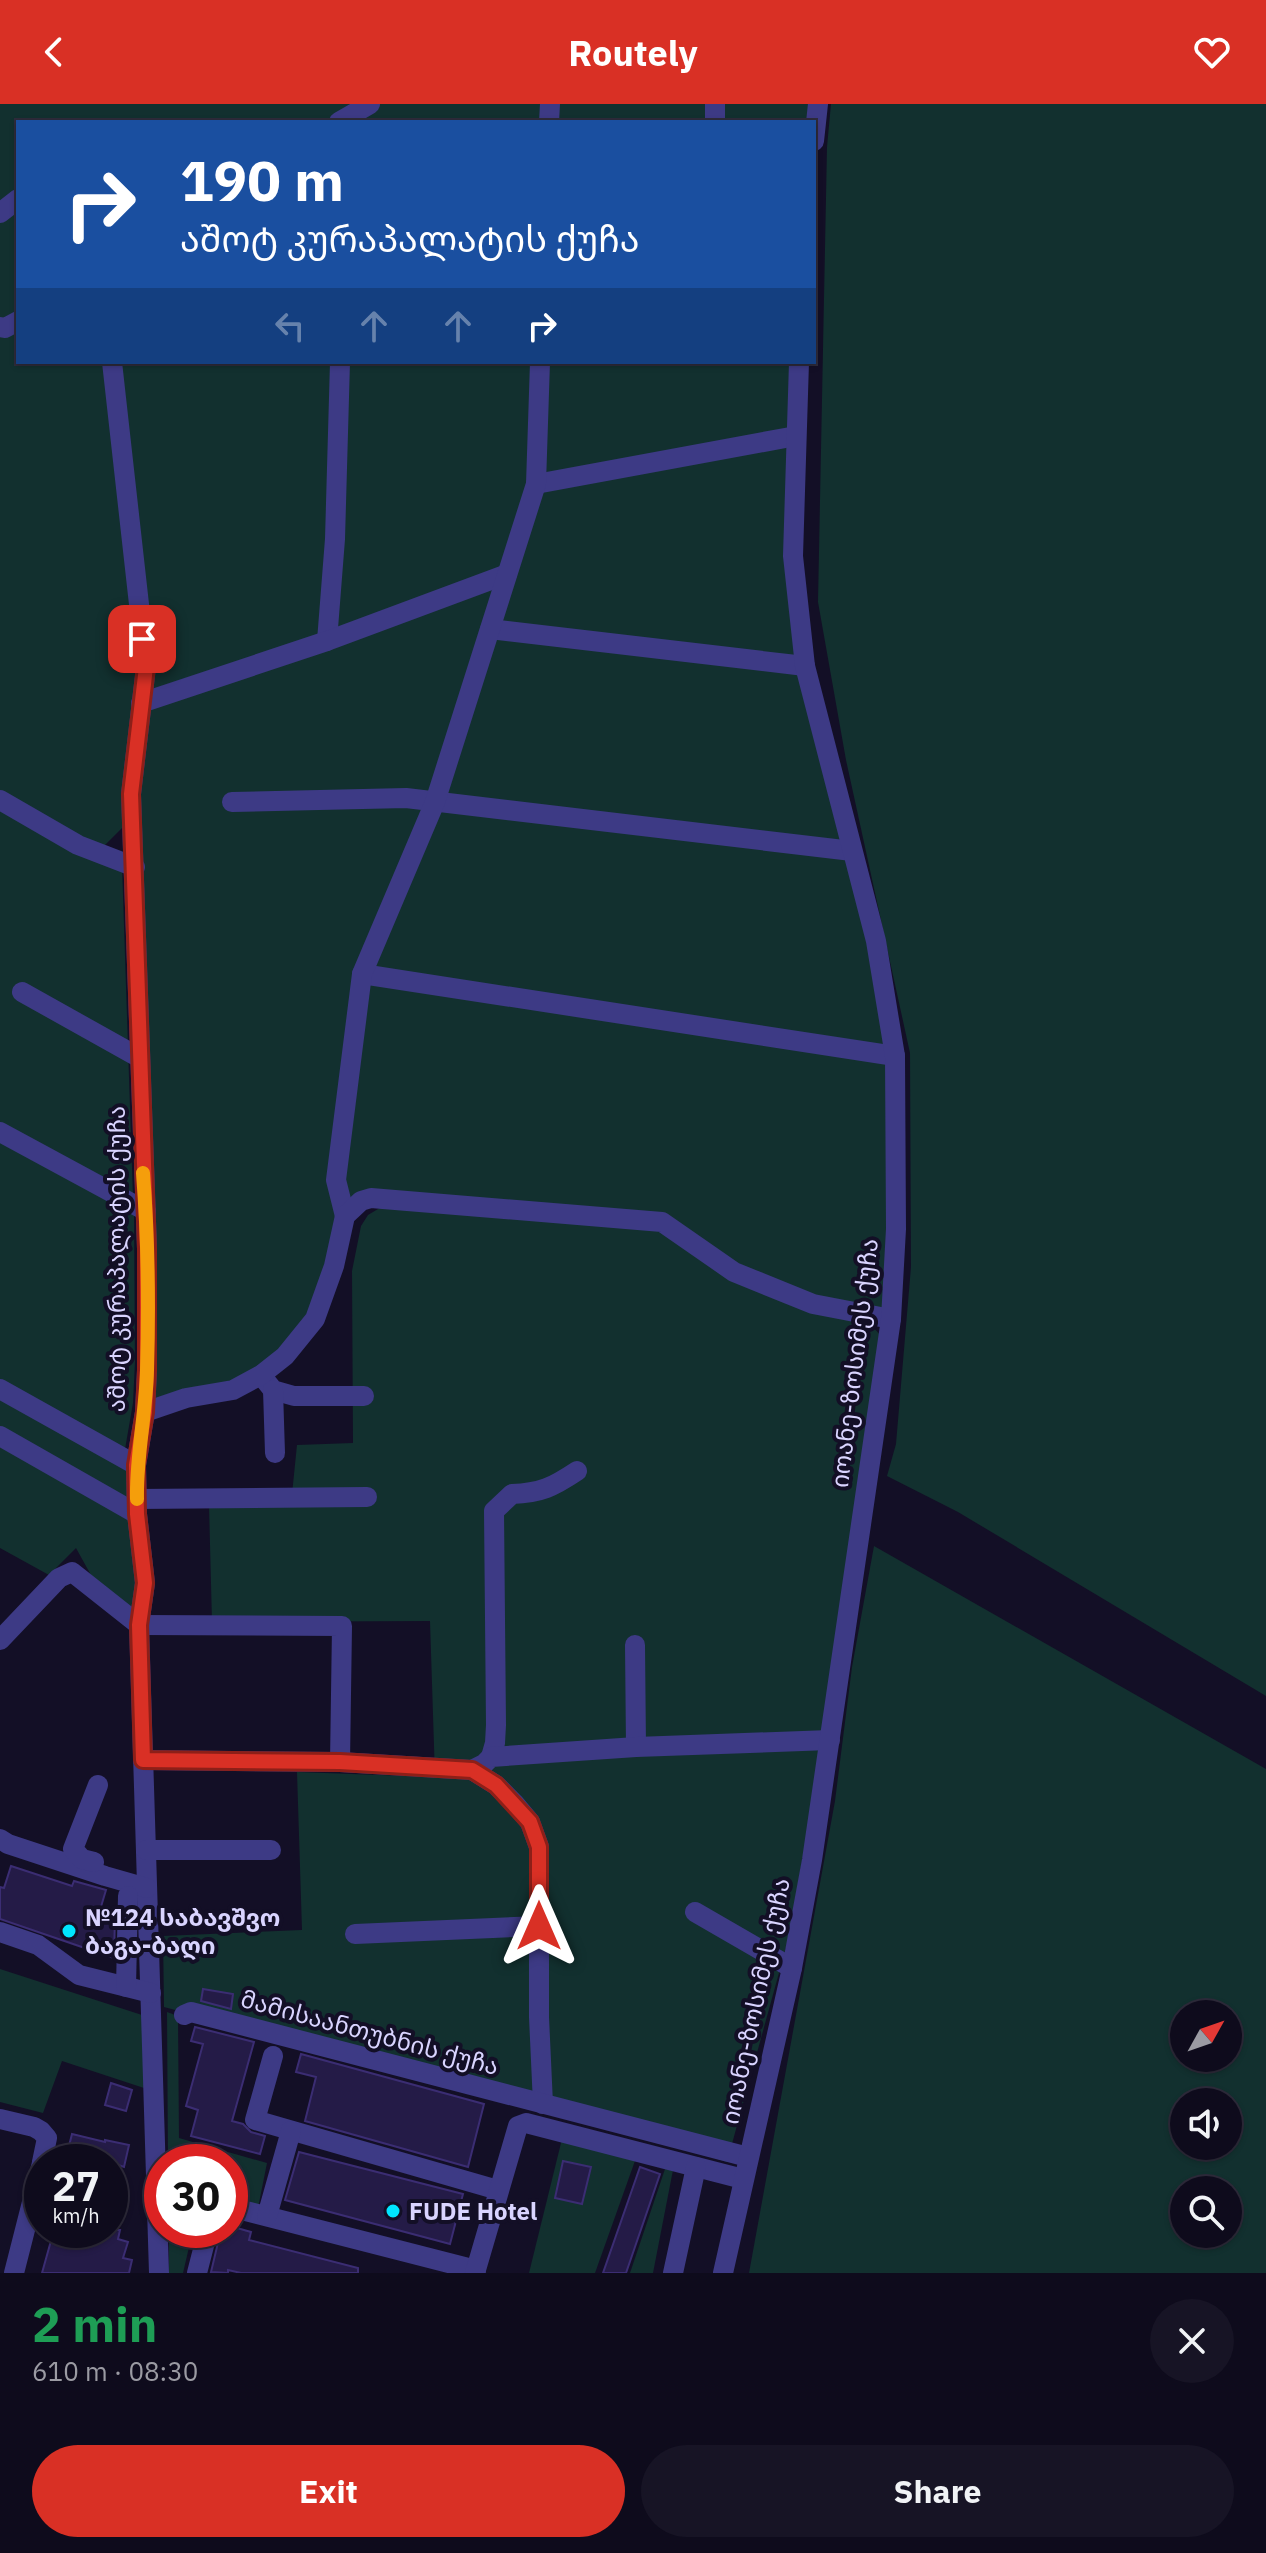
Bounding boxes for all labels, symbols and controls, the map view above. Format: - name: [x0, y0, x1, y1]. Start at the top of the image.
- text: Routely: [568, 29, 698, 76]
- icon: back: [32, 30, 76, 74]
- icon: heart: [1190, 30, 1234, 74]
- text: 190 m: [180, 144, 344, 216]
- icon: right: [48, 152, 152, 256]
- text: აშოტ კურაპალატის ქუჩა: [180, 215, 640, 262]
- icon: left: [268, 304, 312, 348]
- icon: ahead: [352, 304, 396, 348]
- icon: ahead: [436, 304, 480, 348]
- icon: right: [520, 304, 564, 348]
- pin: [108, 605, 176, 673]
- icon: arrive: [120, 617, 164, 661]
- street label: აშოტ კურაპალატის ქუჩა: [100, 1106, 132, 1412]
- street label: იოანე-ზოსიმეს ქუჩა: [823, 1237, 885, 1489]
- street label: იოანე-ზოსიმეს ქუჩა: [713, 1875, 797, 2127]
- position arrow: [497, 1884, 581, 1968]
- place label: №124 საბავშვო ბაგა-ბაღი: [85, 1901, 280, 1961]
- marker: №124 საბავშვო ბაგა-ბაღი: [60, 1922, 78, 1940]
- street label: მამისაანთუბნის ქუჩა: [237, 1982, 503, 2082]
- north arrow: [1170, 2000, 1242, 2072]
- map controls: [1170, 2000, 1242, 2248]
- button: sound: [1170, 2088, 1242, 2160]
- speed limit sign: 30: [144, 2144, 248, 2248]
- text: 27: [52, 2160, 100, 2212]
- button: search: [1170, 2176, 1242, 2248]
- place label: FUDE Hotel: [409, 2195, 537, 2227]
- text: km/h: [52, 2202, 100, 2229]
- marker: FUDE Hotel: [384, 2202, 402, 2220]
- text: 2 min: [32, 2293, 157, 2355]
- button: close: [1150, 2299, 1234, 2383]
- text: 610 m · 08:30: [32, 2354, 198, 2388]
- button: Exit: [32, 2445, 625, 2537]
- button: Share: [641, 2445, 1234, 2537]

